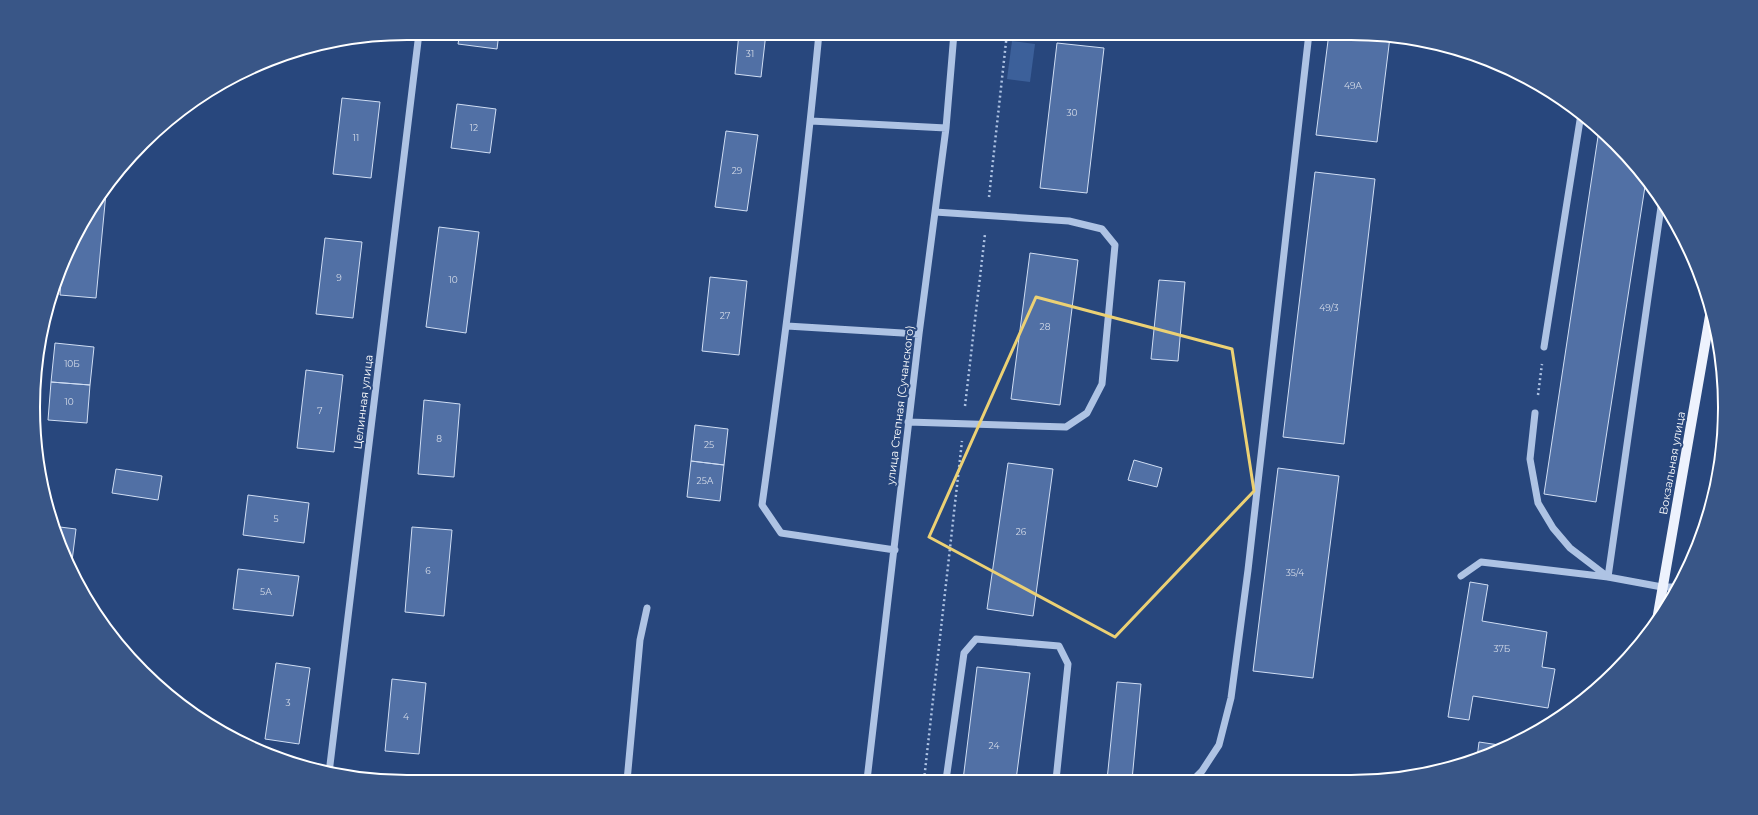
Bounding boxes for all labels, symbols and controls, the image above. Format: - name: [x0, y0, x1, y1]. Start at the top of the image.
- house number: 31: [746, 48, 754, 59]
- house number: 49А: [1344, 80, 1362, 91]
- house number: 30: [1066, 107, 1078, 118]
- house number: 12: [470, 122, 478, 133]
- house number: 11: [353, 132, 359, 143]
- house number: 29: [732, 165, 743, 176]
- house number: 9: [336, 272, 342, 283]
- house number: 10: [448, 274, 458, 285]
- house number: 49/3: [1319, 302, 1339, 313]
- house number: 27: [720, 310, 730, 321]
- house number: 28: [1040, 321, 1051, 332]
- street label: улица Степная (Сучанского): [883, 324, 917, 487]
- street label: Целинная улица: [350, 354, 376, 450]
- house number: 10Б: [64, 358, 80, 369]
- house number: 10: [64, 396, 74, 407]
- house number: 7: [317, 405, 323, 416]
- street label: Вокзальная улица: [1656, 410, 1688, 516]
- house number: 8: [436, 433, 442, 444]
- house number: 25: [704, 439, 714, 450]
- house number: 25А: [697, 475, 714, 486]
- house number: 5: [273, 513, 279, 524]
- house number: 26: [1016, 526, 1027, 537]
- house number: 6: [425, 565, 431, 576]
- house number: 35/4: [1286, 567, 1304, 578]
- house number: 5А: [260, 586, 272, 597]
- house number: 37Б: [1494, 643, 1511, 654]
- house number: 3: [285, 697, 291, 708]
- house number: 4: [403, 711, 409, 722]
- house number: 24: [989, 740, 999, 751]

